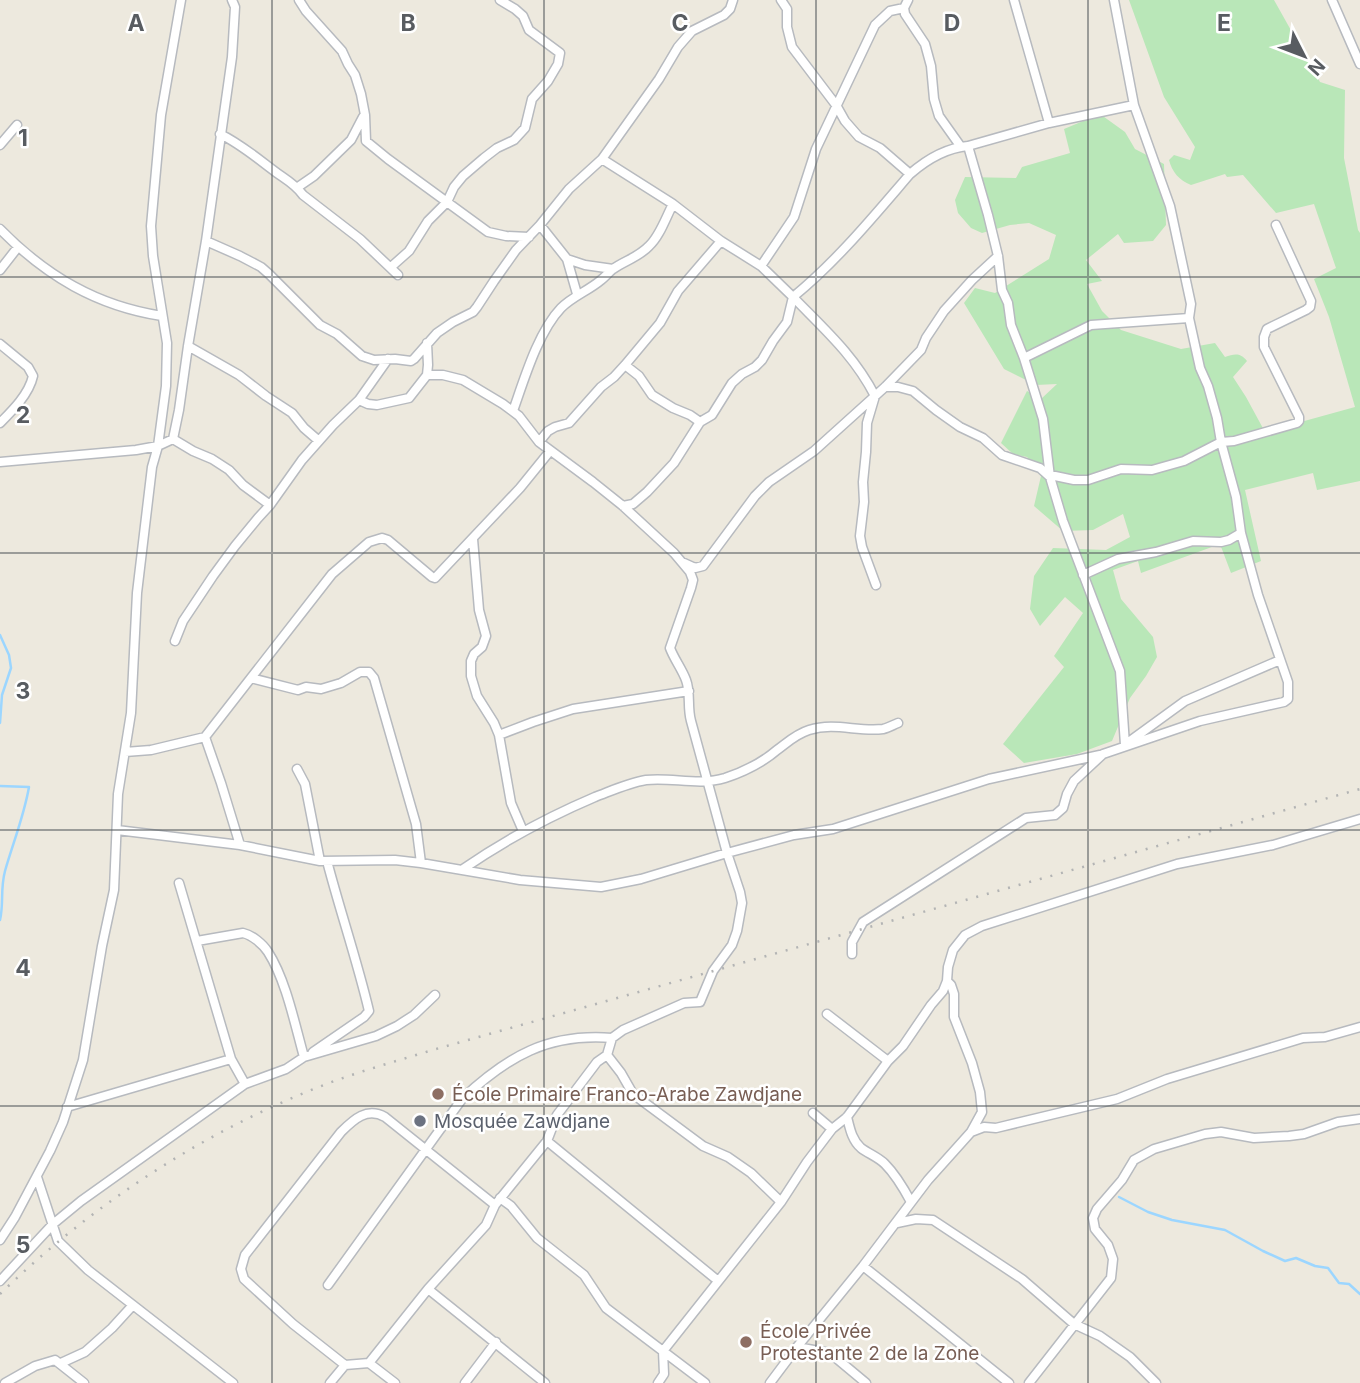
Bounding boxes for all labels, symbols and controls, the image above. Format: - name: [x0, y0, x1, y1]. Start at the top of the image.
- text: A: [127, 9, 145, 37]
- text: B: [400, 9, 416, 37]
- text: C: [671, 9, 689, 37]
- text: D: [944, 9, 960, 37]
- text: E: [1217, 9, 1231, 37]
- north arrow: [1269, 21, 1339, 91]
- text: N: [1303, 54, 1330, 80]
- text: 1: [18, 124, 28, 152]
- text: 2: [16, 401, 30, 429]
- text: 3: [16, 677, 30, 705]
- text: 4: [15, 954, 31, 982]
- place label: École Primaire Franco-Arabe Zawdjane: [452, 1082, 802, 1106]
- marker: École Primaire Franco-Arabe Zawdjane: [430, 1086, 446, 1102]
- place label: Mosquée Zawdjane: [434, 1110, 610, 1133]
- marker: Mosquée Zawdjane: [412, 1113, 428, 1129]
- text: 5: [16, 1231, 30, 1259]
- place label: École Privée Protestante 2 de la Zone: [760, 1319, 979, 1365]
- marker: École Privée Protestante 2 de la Zone: [738, 1334, 754, 1350]

